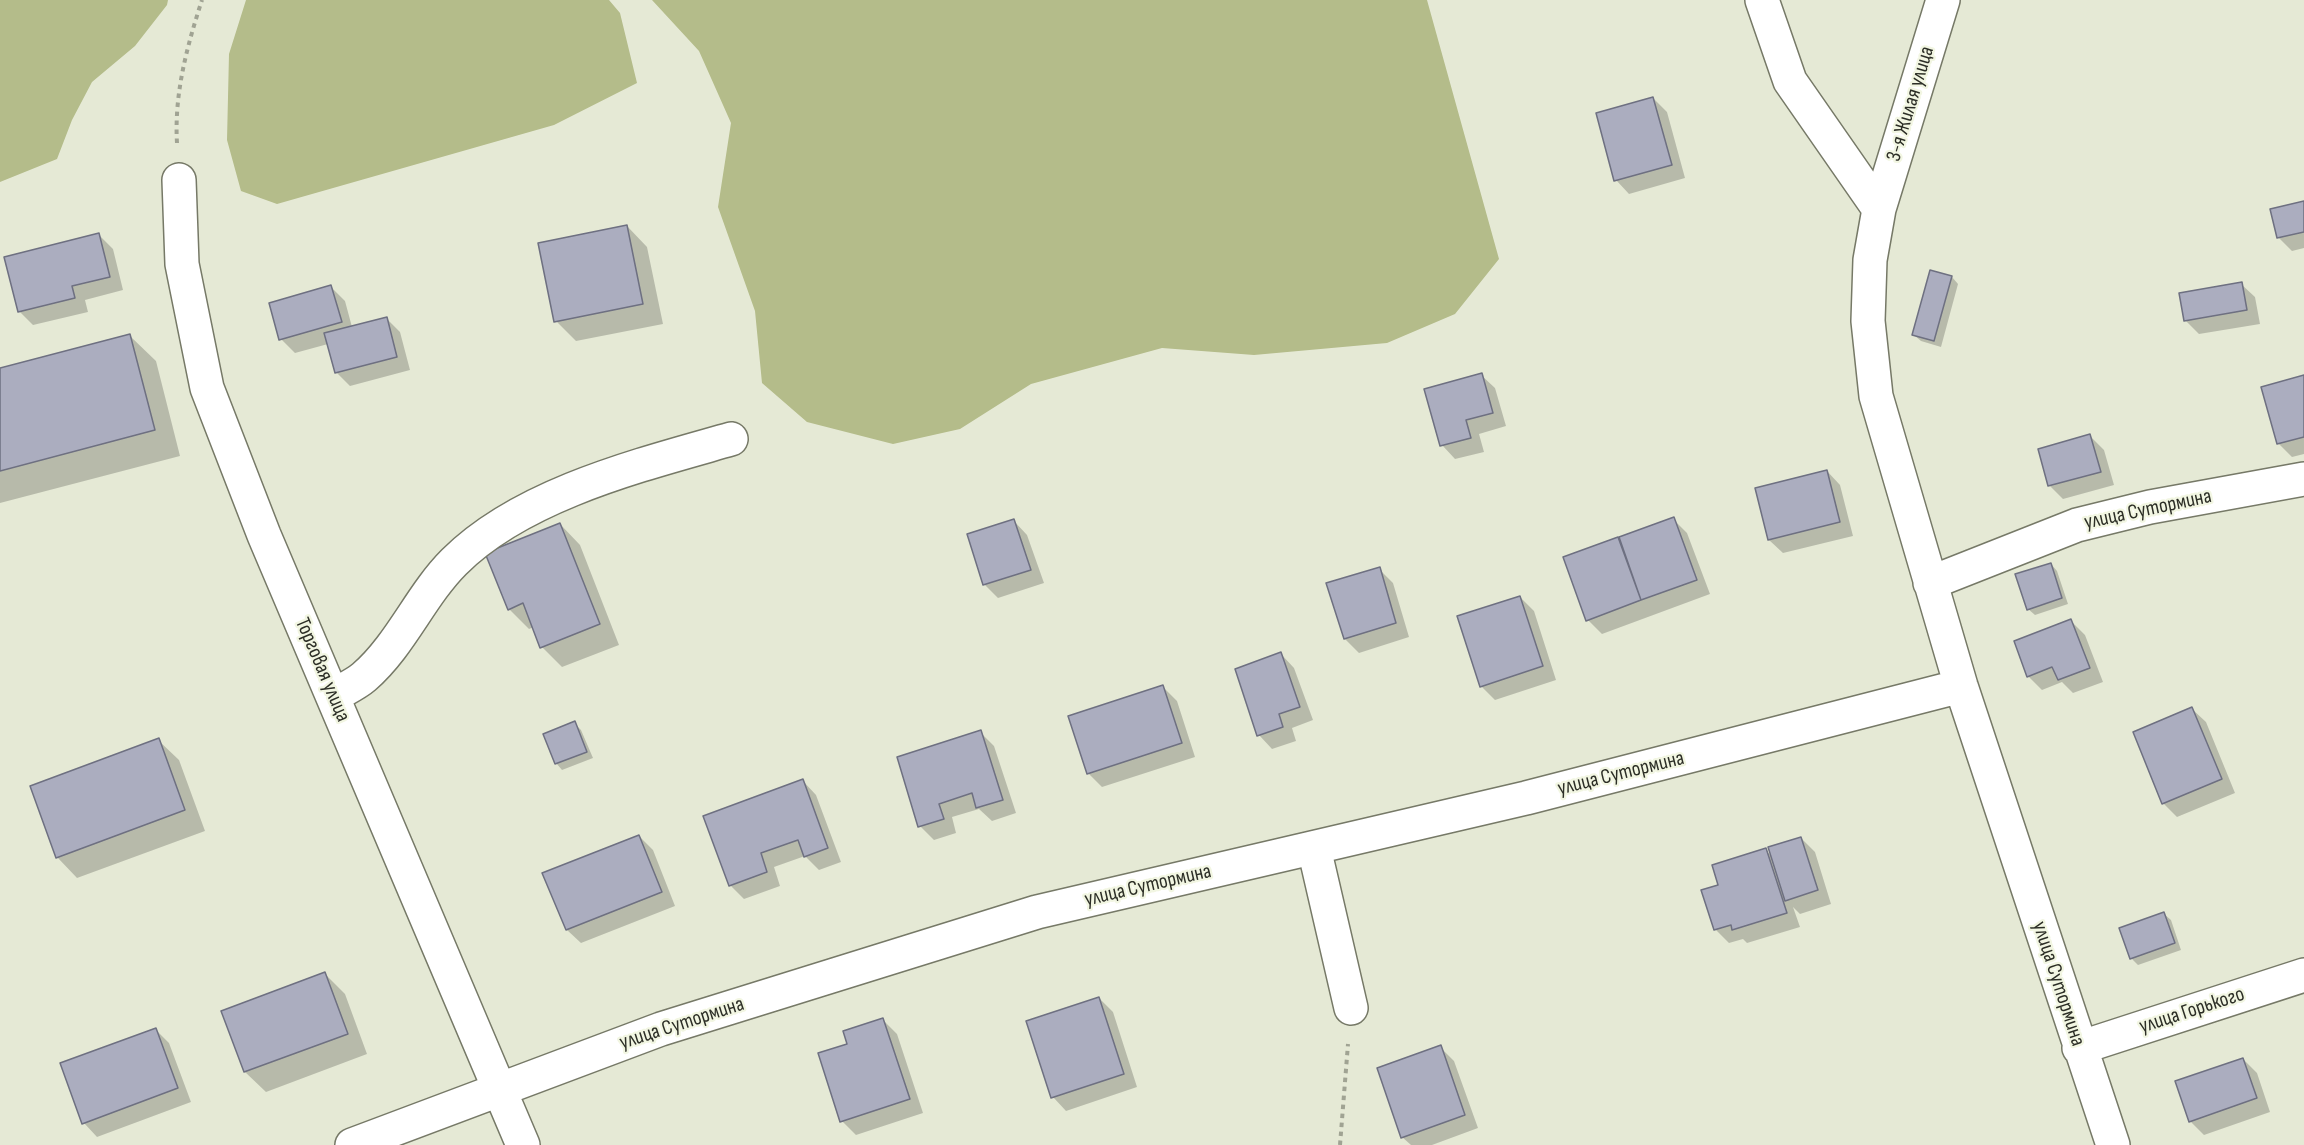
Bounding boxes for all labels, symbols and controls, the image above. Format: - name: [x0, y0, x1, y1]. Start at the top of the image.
- street label: 3-я Жилая улица: [1882, 43, 1940, 165]
- street label: улица Сутормина: [2082, 484, 2214, 536]
- street label: Торговая улица: [289, 614, 355, 726]
- street label: улица Сутормина: [1555, 746, 1687, 802]
- street label: улица Сутормина: [1082, 859, 1214, 913]
- street label: улица Сутормина: [2026, 919, 2090, 1049]
- street label: улица Горького: [2136, 982, 2248, 1040]
- street label: улица Сутормина: [617, 992, 747, 1056]

